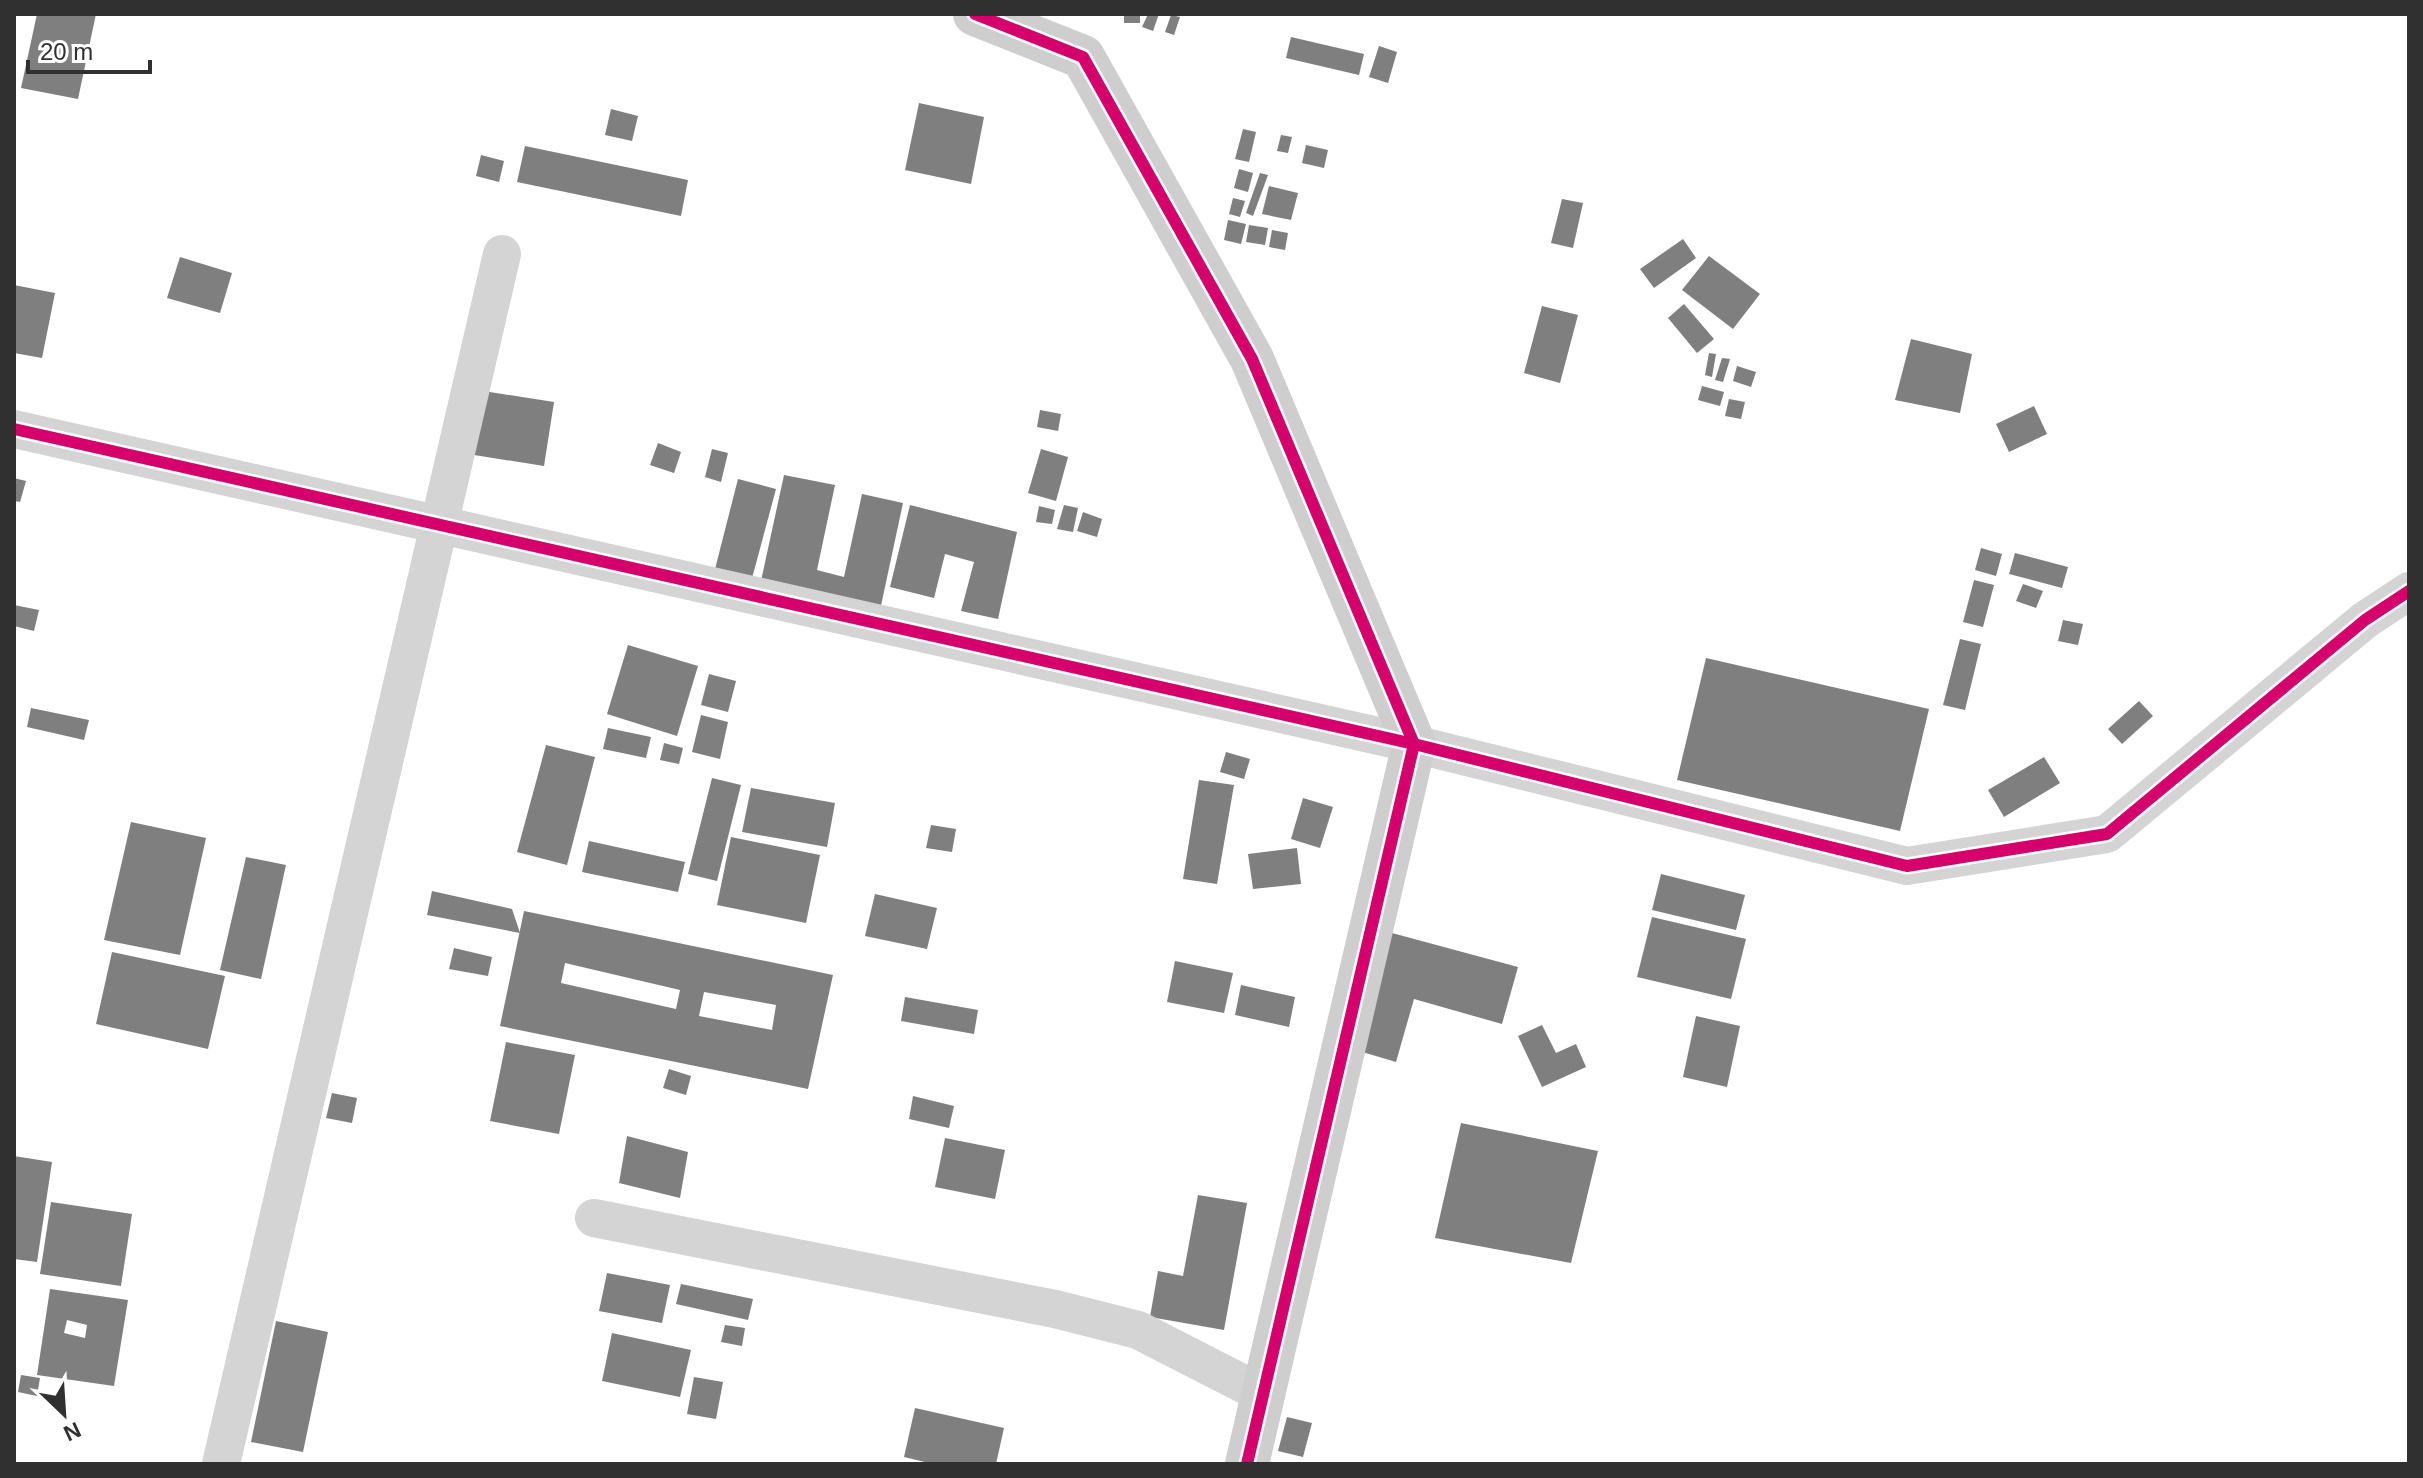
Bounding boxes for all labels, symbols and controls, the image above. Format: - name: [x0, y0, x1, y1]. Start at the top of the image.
- scale bar: [28, 24, 150, 74]
- text: 20 m: [40, 38, 93, 65]
- north arrow: [24, 1374, 104, 1454]
- text: N: [60, 1417, 85, 1446]

